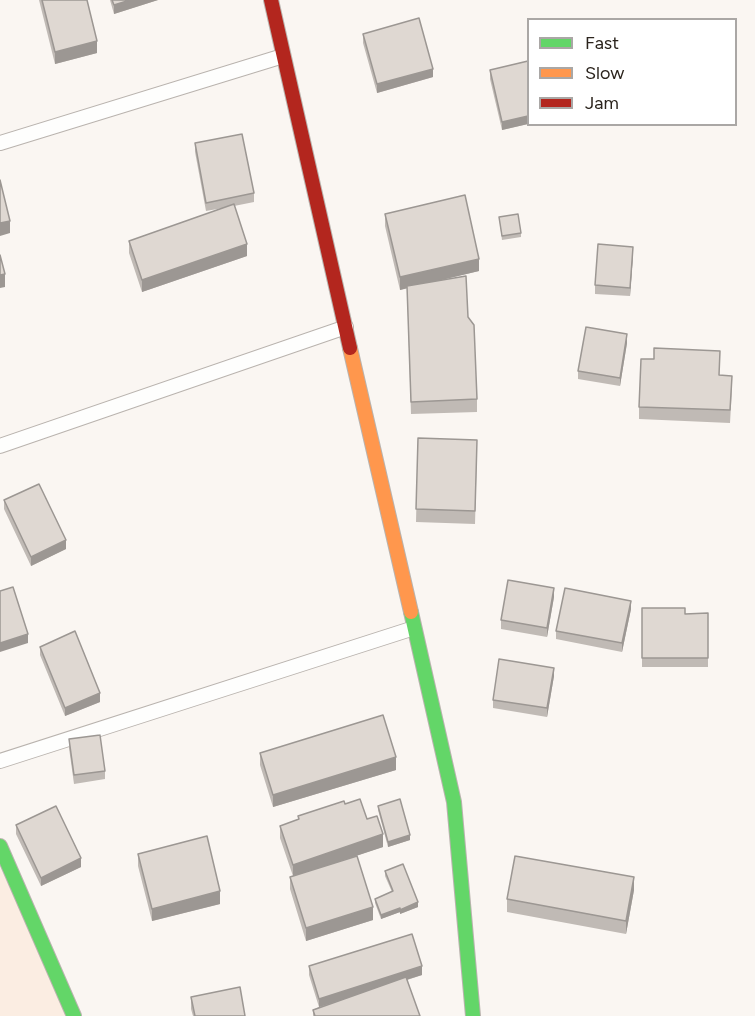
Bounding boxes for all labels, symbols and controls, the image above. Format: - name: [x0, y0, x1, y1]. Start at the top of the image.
- legend: [527, 18, 737, 126]
- text: Fast: [585, 32, 619, 54]
- text: Slow: [585, 62, 624, 84]
- text: Jam: [585, 92, 619, 114]

